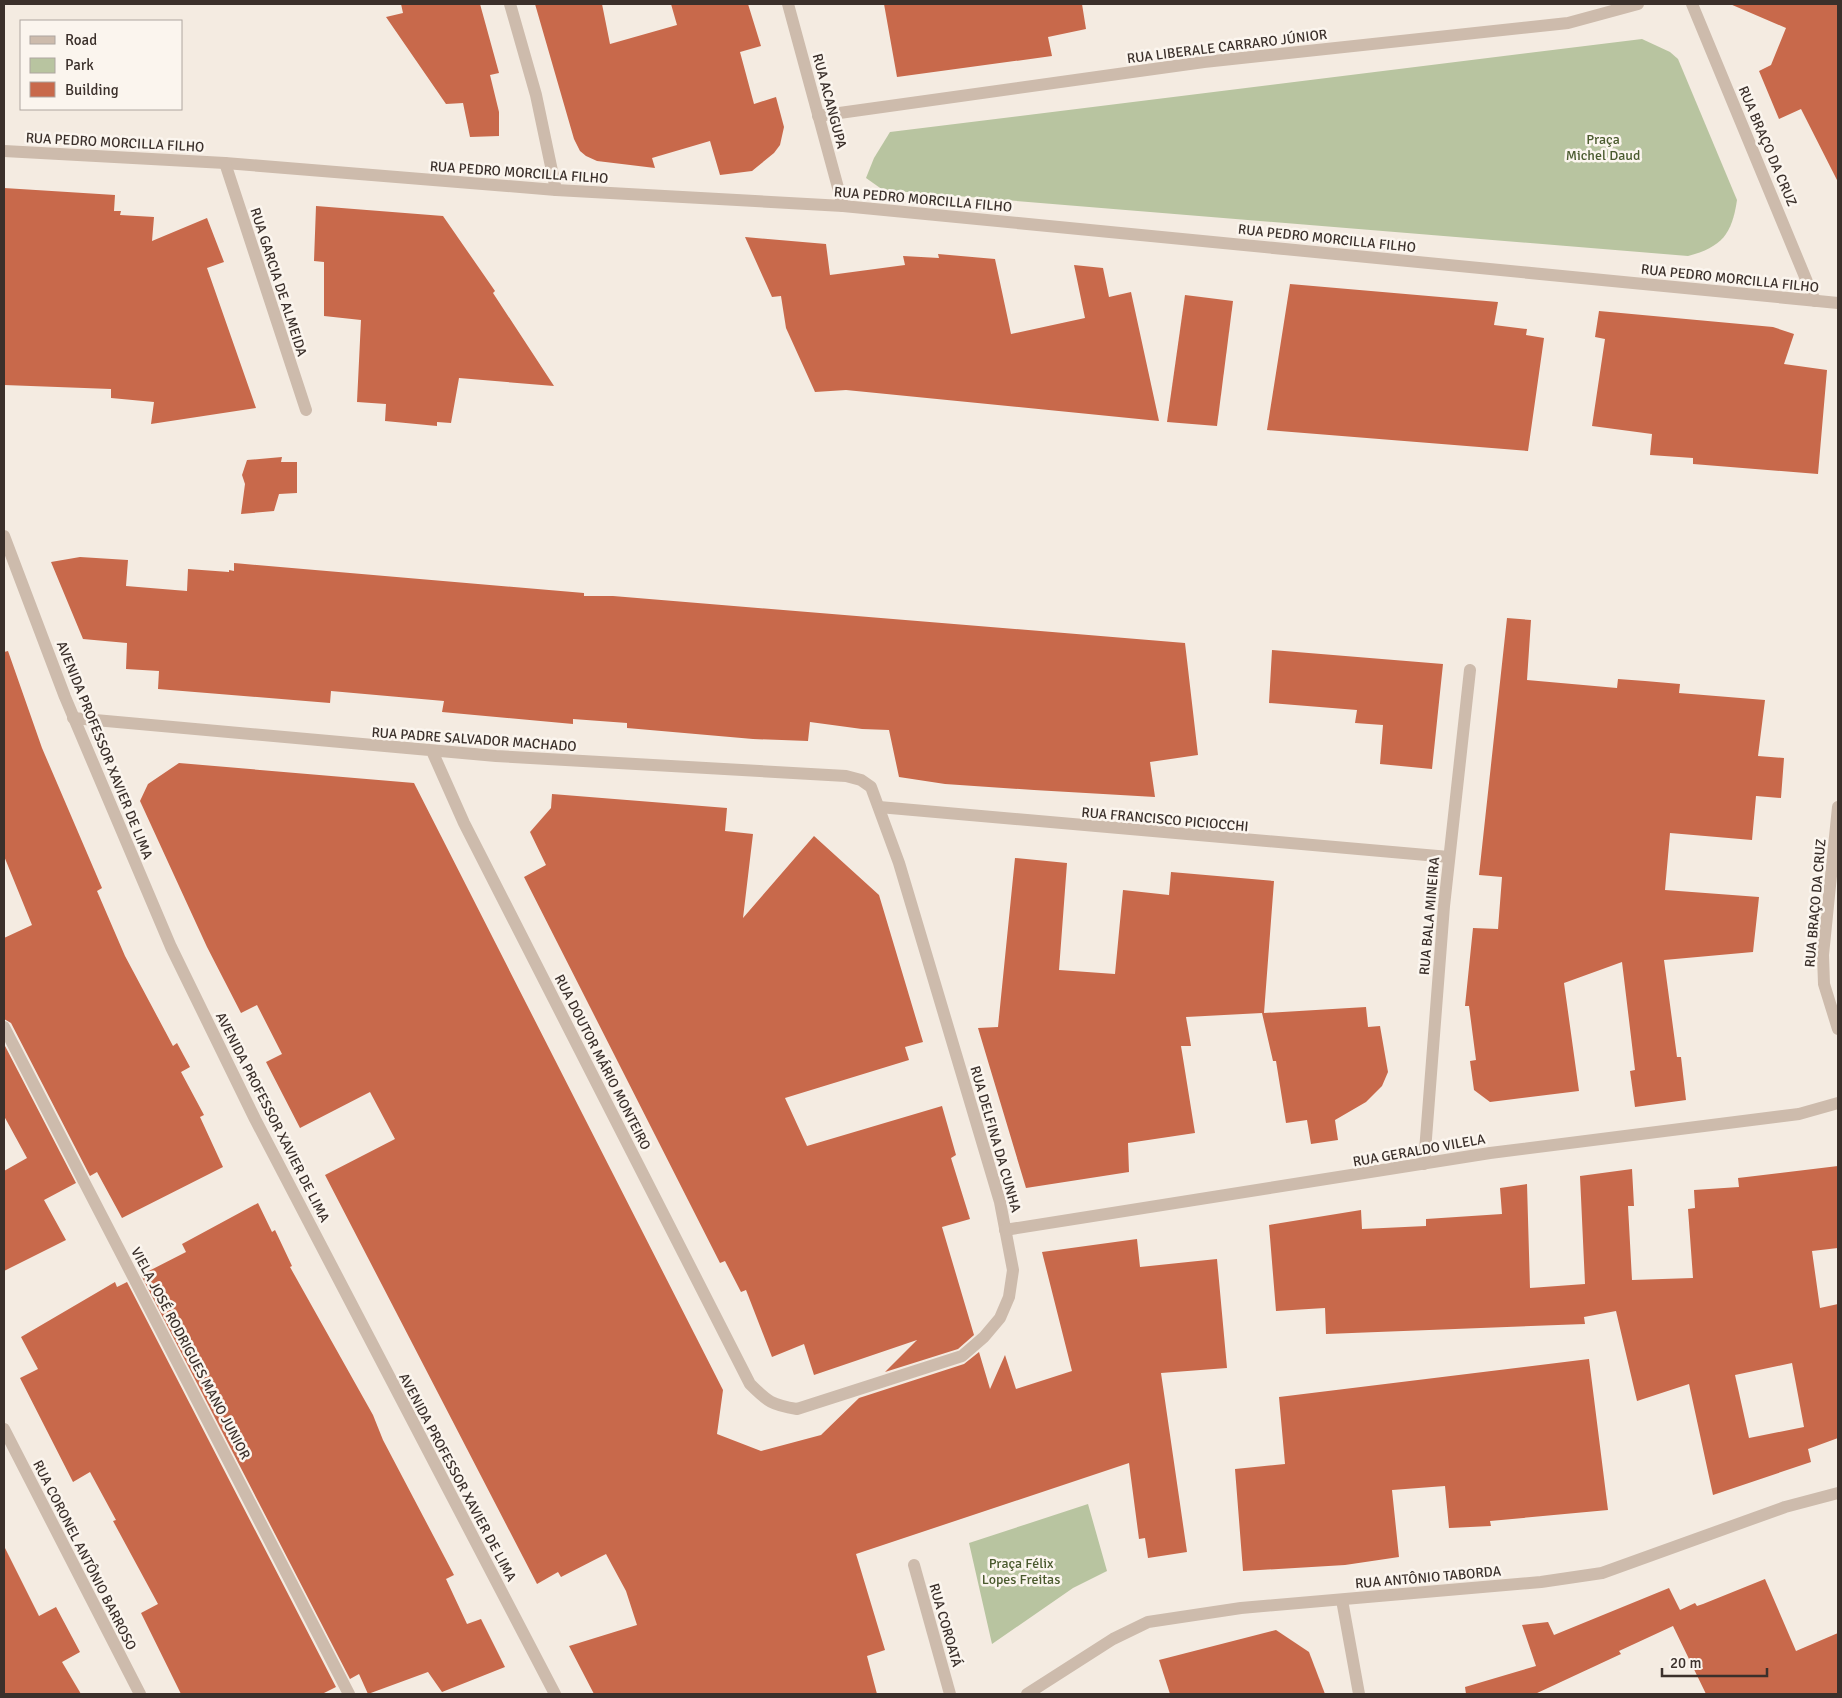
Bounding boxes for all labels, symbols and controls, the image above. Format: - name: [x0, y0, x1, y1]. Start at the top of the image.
- legend: [20, 20, 182, 110]
- street label: RUA LIBERALE CARRARO JÚNIOR: [1126, 26, 1328, 67]
- text: Road: [65, 31, 97, 49]
- street label: RUA ACANGUPA: [809, 52, 851, 151]
- text: Park: [65, 56, 94, 74]
- text: Building: [65, 81, 119, 99]
- street label: RUA BRAÇO DA CRUZ: [1735, 83, 1801, 209]
- street label: RUA PEDRO MORCILLA FILHO: [25, 129, 205, 156]
- park label: Praça Michel Daud: [1566, 131, 1640, 164]
- street label: RUA PEDRO MORCILLA FILHO: [429, 158, 609, 187]
- street label: RUA PEDRO MORCILLA FILHO: [833, 183, 1013, 216]
- street label: RUA GARCIA DE ALMEIDA: [246, 206, 311, 359]
- street label: RUA PEDRO MORCILLA FILHO: [1237, 221, 1417, 256]
- street label: RUA PEDRO MORCILLA FILHO: [1640, 261, 1820, 296]
- street label: AVENIDA PROFESSOR XAVIER DE LIMA: [53, 639, 156, 862]
- street label: RUA PADRE SALVADOR MACHADO: [371, 724, 577, 755]
- street label: RUA FRANCISCO PICIOCCHI: [1081, 804, 1249, 835]
- street label: RUA BRAÇO DA CRUZ: [1801, 838, 1830, 968]
- street label: RUA BALA MINEIRA: [1416, 856, 1443, 976]
- street label: RUA DOUTOR MÁRIO MONTEIRO: [551, 972, 654, 1153]
- street label: AVENIDA PROFESSOR XAVIER DE LIMA: [212, 1009, 333, 1226]
- street label: RUA DELFINA DA CUNHA: [966, 1064, 1025, 1215]
- street label: RUA GERALDO VILELA: [1351, 1130, 1487, 1171]
- street label: VIELA JOSÉ RODRIGUES MANO JUNIOR: [127, 1244, 254, 1462]
- street label: AVENIDA PROFESSOR XAVIER DE LIMA: [395, 1370, 520, 1585]
- street label: RUA CORONEL ANTÔNIO BARROSO: [29, 1457, 140, 1653]
- park label: Praça Félix Lopes Freitas: [982, 1555, 1060, 1588]
- street label: RUA ANTÔNIO TABORDA: [1354, 1563, 1502, 1592]
- street label: RUA COROATÁ: [925, 1581, 966, 1669]
- scale bar: [1662, 1646, 1767, 1678]
- text: 20 m: [1670, 1654, 1701, 1672]

